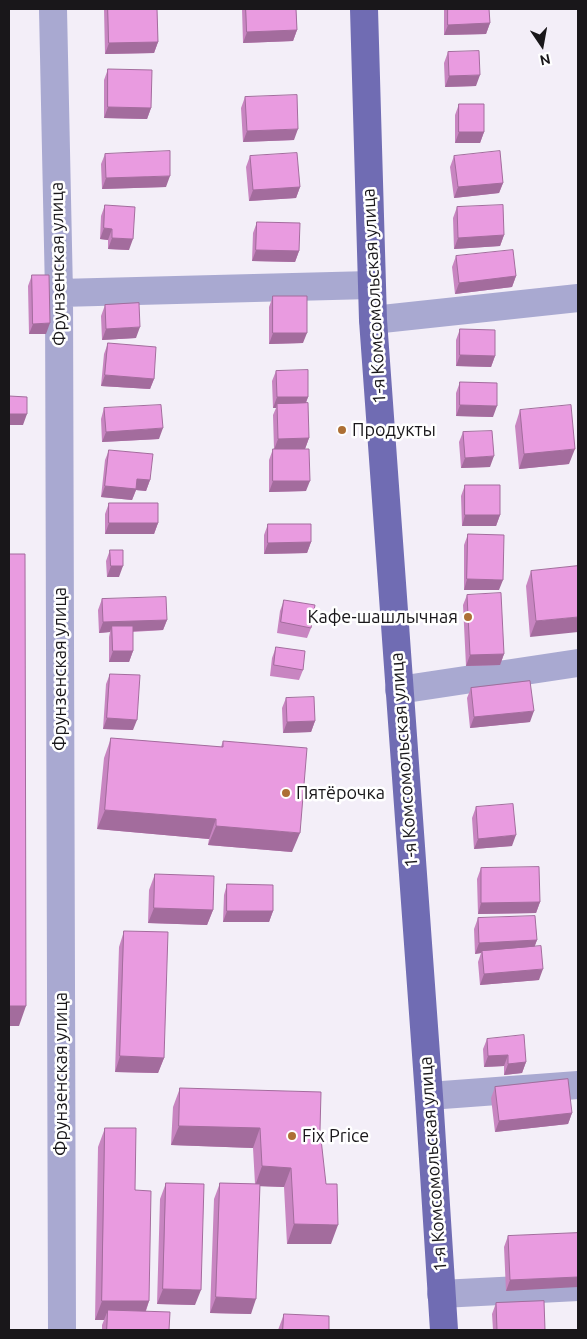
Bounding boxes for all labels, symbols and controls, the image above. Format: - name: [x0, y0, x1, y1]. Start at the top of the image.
- north arrow: [517, 20, 567, 70]
- text: N: [538, 51, 552, 69]
- street label: Фрунзенская улица: [46, 182, 70, 346]
- street label: 1-я Комсомольская улица: [358, 188, 390, 404]
- place label: Продукты: [352, 419, 436, 441]
- marker: Продукты: [336, 424, 348, 436]
- street label: Фрунзенская улица: [49, 587, 71, 751]
- place label: Кафе-шашлычная: [307, 606, 458, 628]
- marker: Кафе-шашлычная: [462, 611, 474, 623]
- street label: 1-я Комсомольская улица: [386, 652, 422, 868]
- place label: Пятёрочка: [296, 782, 385, 804]
- marker: Пятёрочка: [280, 787, 292, 799]
- street label: Фрунзенская улица: [50, 992, 72, 1156]
- street label: 1-я Комсомольская улица: [415, 1056, 451, 1272]
- place label: Fix Price: [302, 1125, 369, 1147]
- marker: Fix Price: [286, 1130, 298, 1142]

